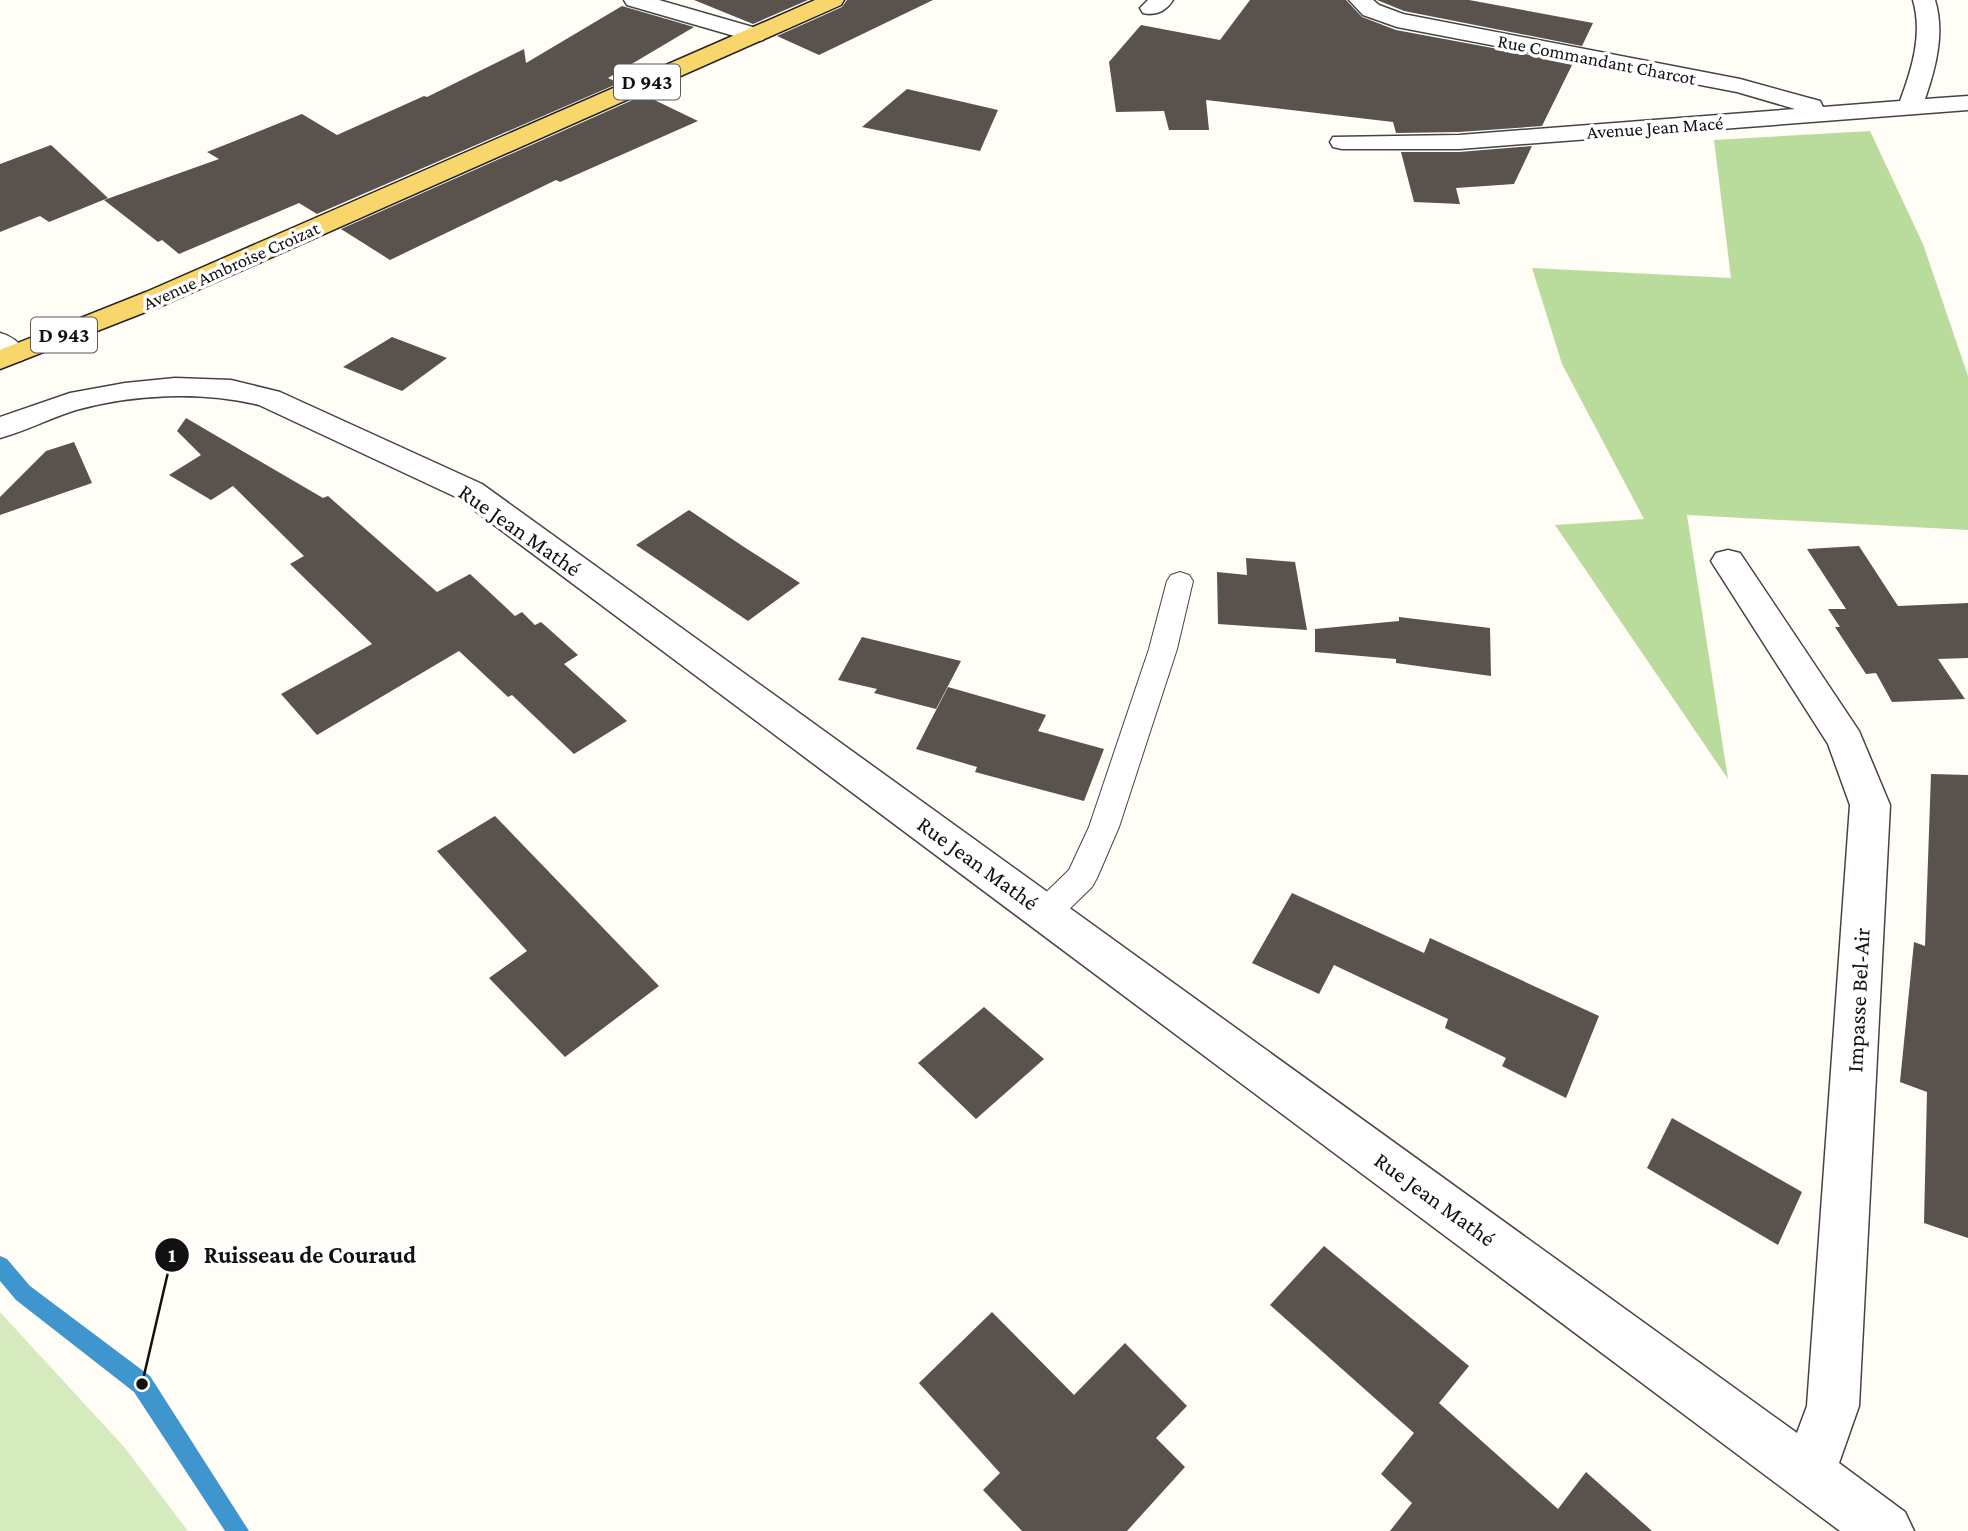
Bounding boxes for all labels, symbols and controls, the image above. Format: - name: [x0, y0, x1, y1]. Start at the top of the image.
- street label: Rue Commandant Charcot: [1496, 30, 1698, 89]
- road number: D 943: [614, 64, 680, 100]
- street label: Avenue Jean Macé: [1586, 112, 1724, 143]
- street label: Avenue Ambroise Croizat: [140, 217, 323, 314]
- road number: D 943: [31, 318, 97, 352]
- street label: Rue Jean Mathé: [454, 478, 586, 582]
- street label: Rue Jean Mathé: [912, 810, 1044, 916]
- street label: Impasse Bel-Air: [1841, 927, 1875, 1073]
- street label: Rue Jean Mathé: [1369, 1146, 1501, 1252]
- callout: Ruisseau de Couraud: [154, 1232, 430, 1277]
- text: Ruisseau de Couraud: [204, 1241, 416, 1268]
- text: 1: [168, 1243, 176, 1267]

